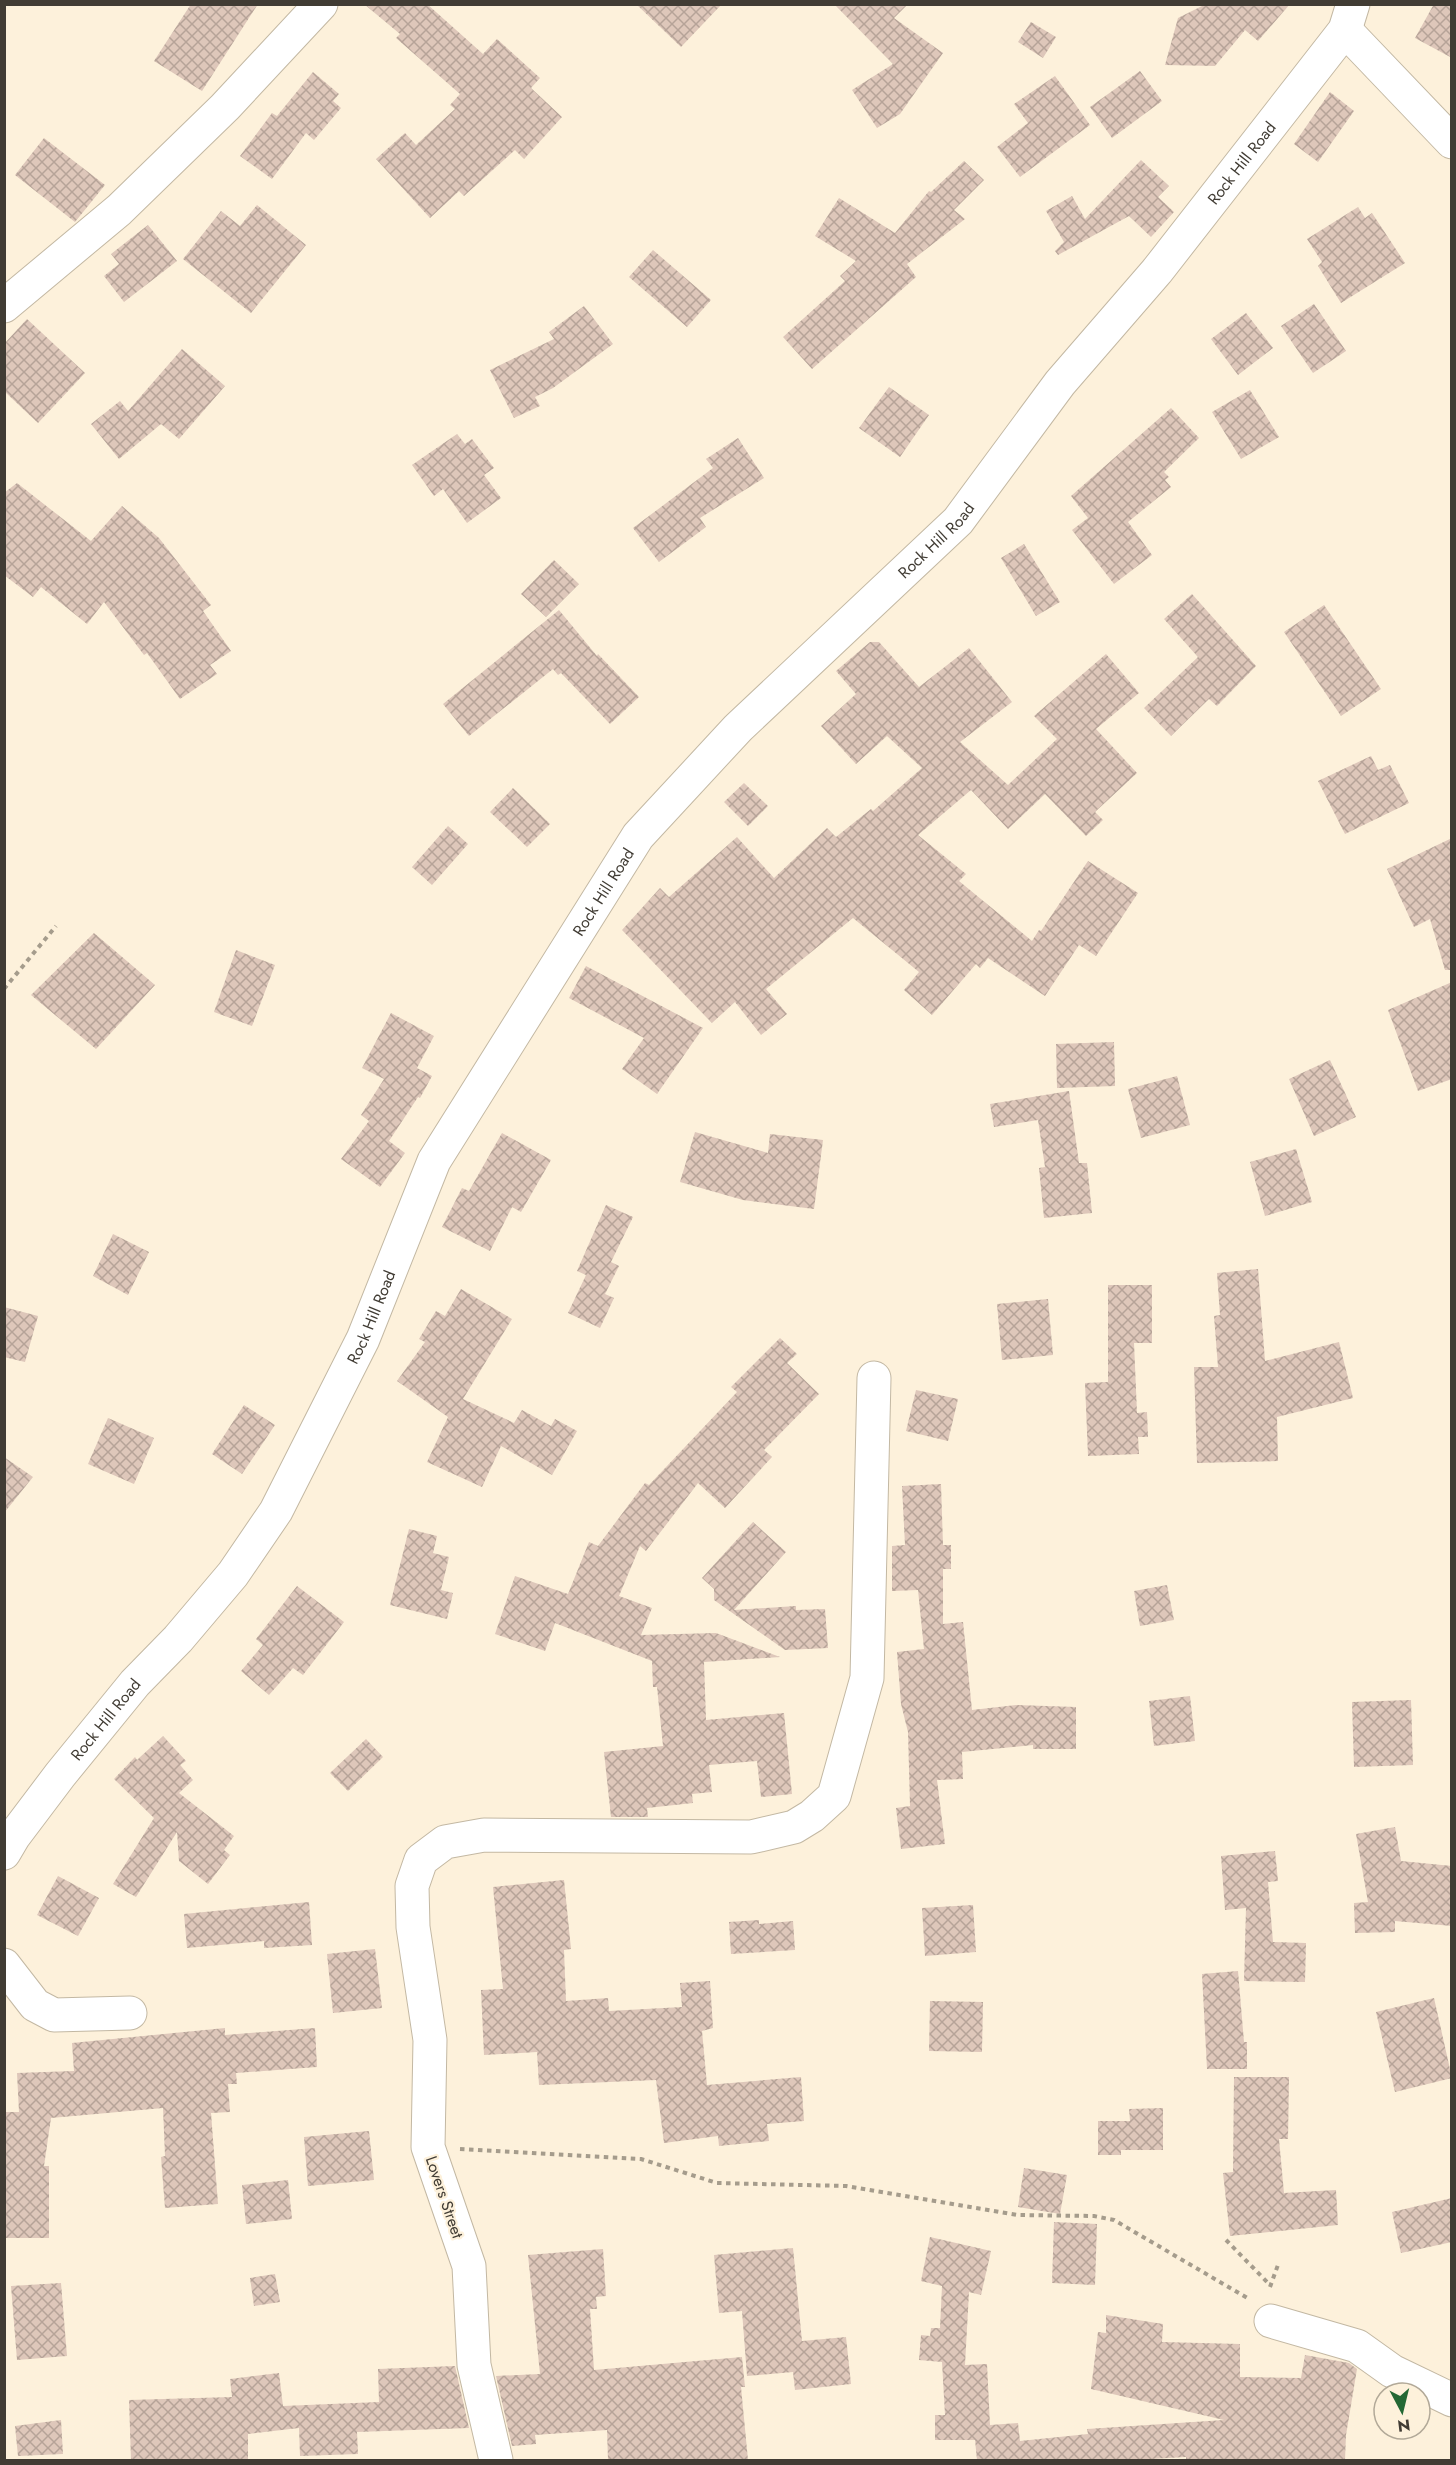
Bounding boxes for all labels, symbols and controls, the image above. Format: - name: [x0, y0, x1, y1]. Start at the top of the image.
- street label: Rock Hill Road: [1202, 117, 1281, 210]
- street label: Rock Hill Road: [893, 498, 980, 584]
- street label: Rock Hill Road: [567, 844, 640, 940]
- street label: Rock Hill Road: [341, 1267, 401, 1368]
- street label: Rock Hill Road: [65, 1674, 146, 1765]
- street label: Lovers Street: [420, 2153, 469, 2242]
- north arrow: [1372, 2381, 1432, 2441]
- text: N: [1396, 2413, 1411, 2438]

